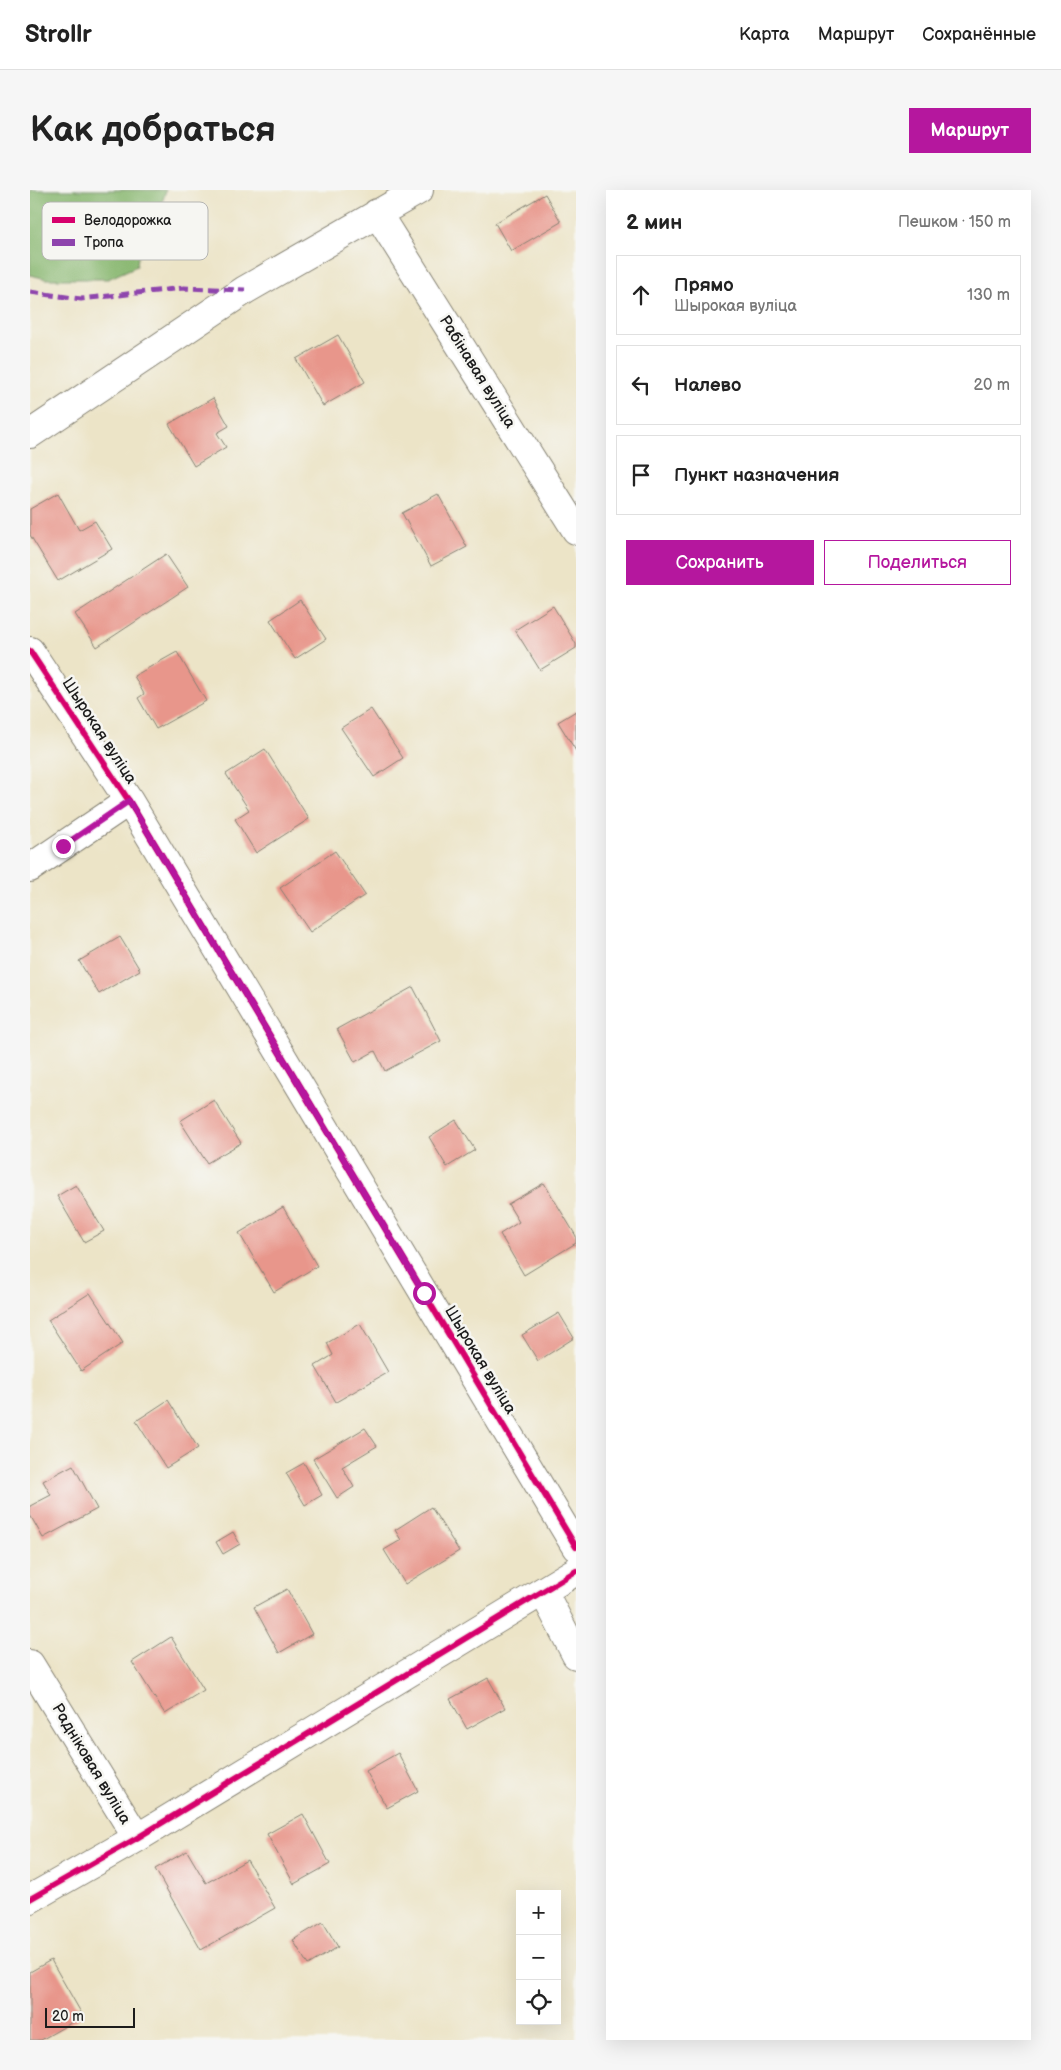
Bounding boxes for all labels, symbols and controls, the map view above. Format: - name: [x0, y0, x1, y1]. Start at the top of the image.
- text: Strollr: [25, 20, 92, 49]
- text: Карта: [739, 24, 790, 45]
- text: Маршрут: [818, 24, 894, 45]
- text: Сохранённые: [922, 24, 1036, 45]
- button: Маршрут: [909, 108, 1031, 153]
- text: Как добраться: [30, 109, 276, 152]
- legend: [42, 202, 208, 260]
- text: 2 мин: [626, 210, 682, 235]
- text: Велодорожка: [84, 212, 172, 229]
- text: Пешком · 150 m: [898, 213, 1011, 232]
- text: Тропа: [84, 234, 124, 251]
- text: Прямо: [674, 274, 734, 297]
- icon: ahead: [627, 281, 655, 309]
- text: 130 m: [967, 286, 1010, 305]
- text: Шырокая вуліца: [674, 297, 797, 316]
- street label: Рабінавая вуліца: [435, 312, 520, 432]
- icon: left: [627, 371, 655, 399]
- text: Налево: [674, 374, 741, 397]
- text: 20 m: [974, 376, 1010, 395]
- icon: arrive: [627, 461, 655, 489]
- text: Пункт назначения: [674, 464, 839, 487]
- button: Сохранить: [626, 540, 814, 585]
- button: Поделиться: [824, 540, 1011, 585]
- street label: Шырокая вуліца: [58, 674, 141, 788]
- route end: [52, 835, 75, 858]
- route start: [413, 1282, 436, 1305]
- street label: Шырокая вуліца: [440, 1302, 520, 1418]
- street label: Радніковая вуліца: [47, 1700, 135, 1828]
- map controls: [516, 1890, 561, 2025]
- button: +: [516, 1890, 561, 1935]
- button: −: [516, 1935, 561, 1980]
- button: locate: [516, 1980, 561, 2025]
- scale bar: [45, 2005, 135, 2028]
- text: 20 m: [52, 2008, 84, 2025]

